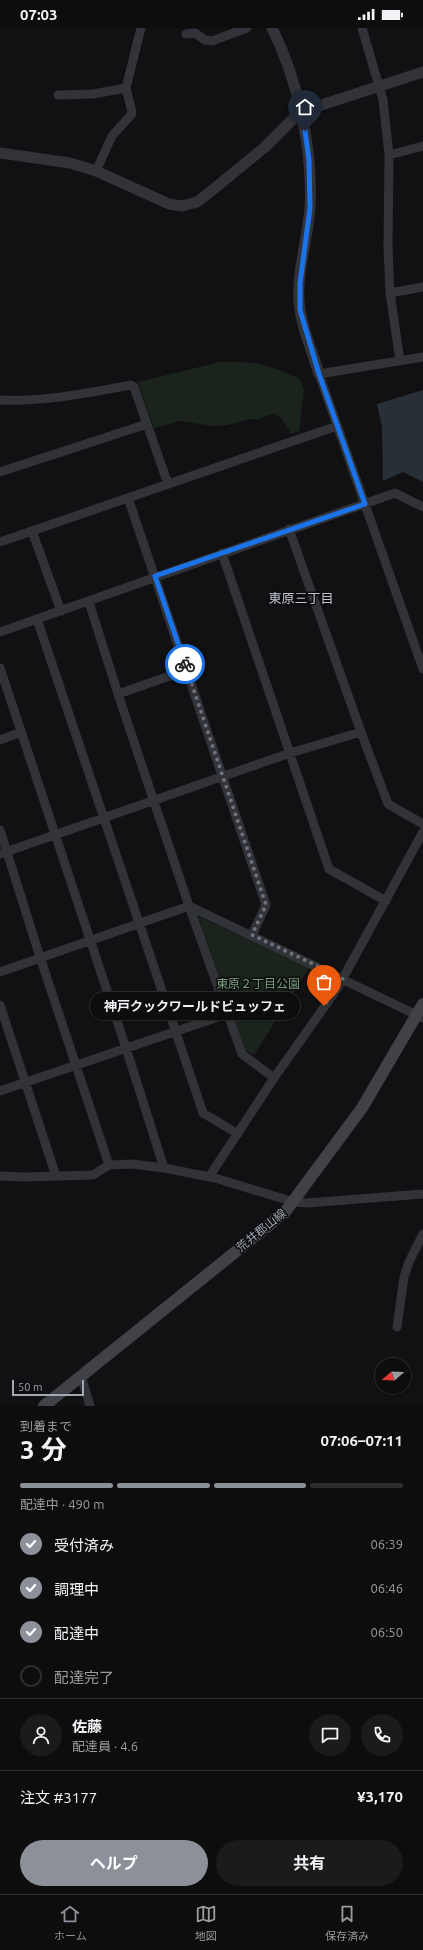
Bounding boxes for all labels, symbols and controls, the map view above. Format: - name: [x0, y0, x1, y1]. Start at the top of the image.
- text: 07:03: [20, 6, 58, 23]
- pin: [288, 90, 322, 131]
- icon: home: [294, 96, 316, 118]
- district label: 東原三丁目: [268, 591, 334, 605]
- courier: [165, 644, 205, 684]
- icon: bike: [174, 653, 196, 675]
- pin: [307, 965, 341, 1006]
- icon: bag: [313, 971, 335, 993]
- park label: 東原２丁目公園: [216, 977, 300, 990]
- callout: 神戸クックワールドビュッフェ: [90, 992, 300, 1020]
- text: 神戸クックワールドビュッフェ: [104, 999, 286, 1013]
- street label: 荒井郡山線: [234, 1206, 288, 1254]
- north arrow: [375, 1358, 411, 1394]
- map controls: [375, 1358, 411, 1394]
- scale bar: [12, 1378, 84, 1397]
- text: 50 m: [18, 1381, 42, 1393]
- text: 到着まで: [20, 1419, 72, 1433]
- text: 07:06–07:11: [320, 1432, 403, 1449]
- text: 3 分: [20, 1435, 67, 1464]
- text: 配達中 · 490 m: [20, 1497, 104, 1511]
- icon: check: [20, 1533, 42, 1555]
- text: 受付済み: [54, 1537, 114, 1554]
- text: 06:39: [370, 1537, 403, 1551]
- icon: check: [20, 1577, 42, 1599]
- text: 調理中: [54, 1581, 99, 1598]
- text: 06:46: [370, 1581, 403, 1595]
- icon: check: [20, 1621, 42, 1643]
- text: 配達中: [54, 1625, 99, 1642]
- text: 06:50: [370, 1625, 403, 1639]
- text: 配達完了: [54, 1669, 114, 1686]
- button: person: [20, 1714, 62, 1756]
- button: chat: [309, 1714, 351, 1756]
- button: phone: [361, 1714, 403, 1756]
- text: 佐藤: [72, 1718, 102, 1735]
- text: 配達員 · 4.6: [72, 1739, 138, 1753]
- text: ¥3,170: [357, 1788, 403, 1805]
- text: 注文 #3177: [20, 1789, 97, 1806]
- button: ヘルプ: [20, 1840, 208, 1886]
- button: 共有: [216, 1840, 403, 1886]
- tab: ホーム: [54, 1903, 87, 1943]
- tab: 地図: [195, 1903, 217, 1943]
- tab: 保存済み: [325, 1903, 369, 1943]

